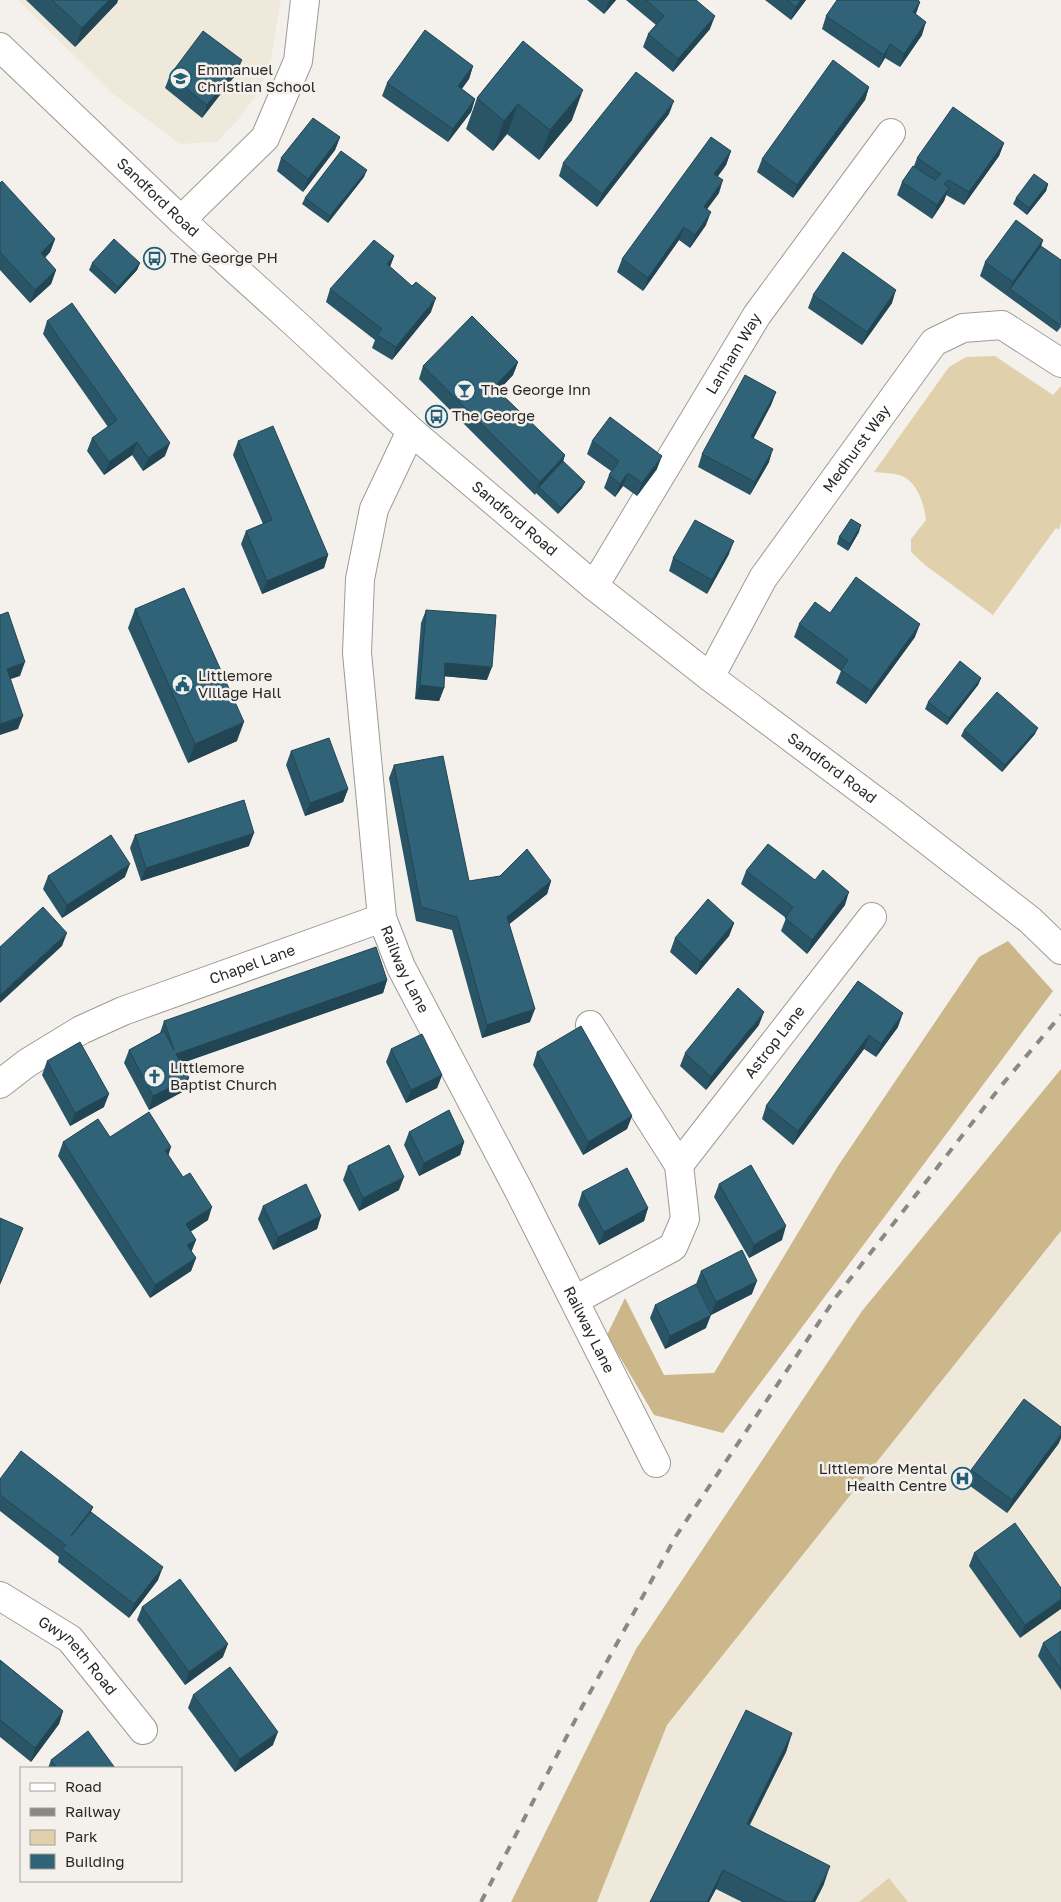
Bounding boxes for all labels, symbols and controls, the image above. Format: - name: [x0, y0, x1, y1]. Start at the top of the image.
- place label: Emmanuel Christian School: [197, 60, 316, 95]
- school or university icon: Emmanuel Christian School: [169, 67, 193, 91]
- street label: Sandford Road: [114, 154, 203, 240]
- bus stop icon: The George PH: [142, 246, 166, 270]
- place label: The George PH: [170, 248, 278, 266]
- street label: Lanham Way: [702, 309, 764, 397]
- bar icon: The George Inn: [453, 378, 477, 402]
- place label: The George Inn: [481, 380, 591, 398]
- street label: Medhurst Way: [818, 401, 894, 495]
- bus stop icon: The George: [424, 404, 448, 428]
- place label: The George: [452, 406, 535, 424]
- street label: Sandford Road: [469, 477, 561, 559]
- place label: Littlemore Village Hall: [198, 666, 281, 701]
- public building icon: Littlemore Village Hall: [170, 673, 194, 697]
- street label: Sandford Road: [785, 728, 881, 806]
- street label: Railway Lane: [378, 923, 434, 1016]
- street label: Chapel Lane: [207, 940, 297, 987]
- street label: Astrop Lane: [740, 1001, 808, 1081]
- place label: Littlemore Baptist Church: [170, 1058, 277, 1093]
- church icon: Littlemore Baptist Church: [142, 1065, 166, 1089]
- street label: Railway Lane: [560, 1283, 619, 1376]
- place label: Littlemore Mental Health Centre: [819, 1459, 947, 1494]
- hospital icon: Littlemore Mental Health Centre: [951, 1466, 975, 1490]
- street label: Gwyneth Road: [35, 1612, 121, 1698]
- legend: [20, 1767, 182, 1882]
- text: Road: [65, 1777, 102, 1795]
- text: Railway: [65, 1802, 121, 1820]
- text: Park: [65, 1827, 98, 1845]
- text: Building: [65, 1852, 125, 1870]

